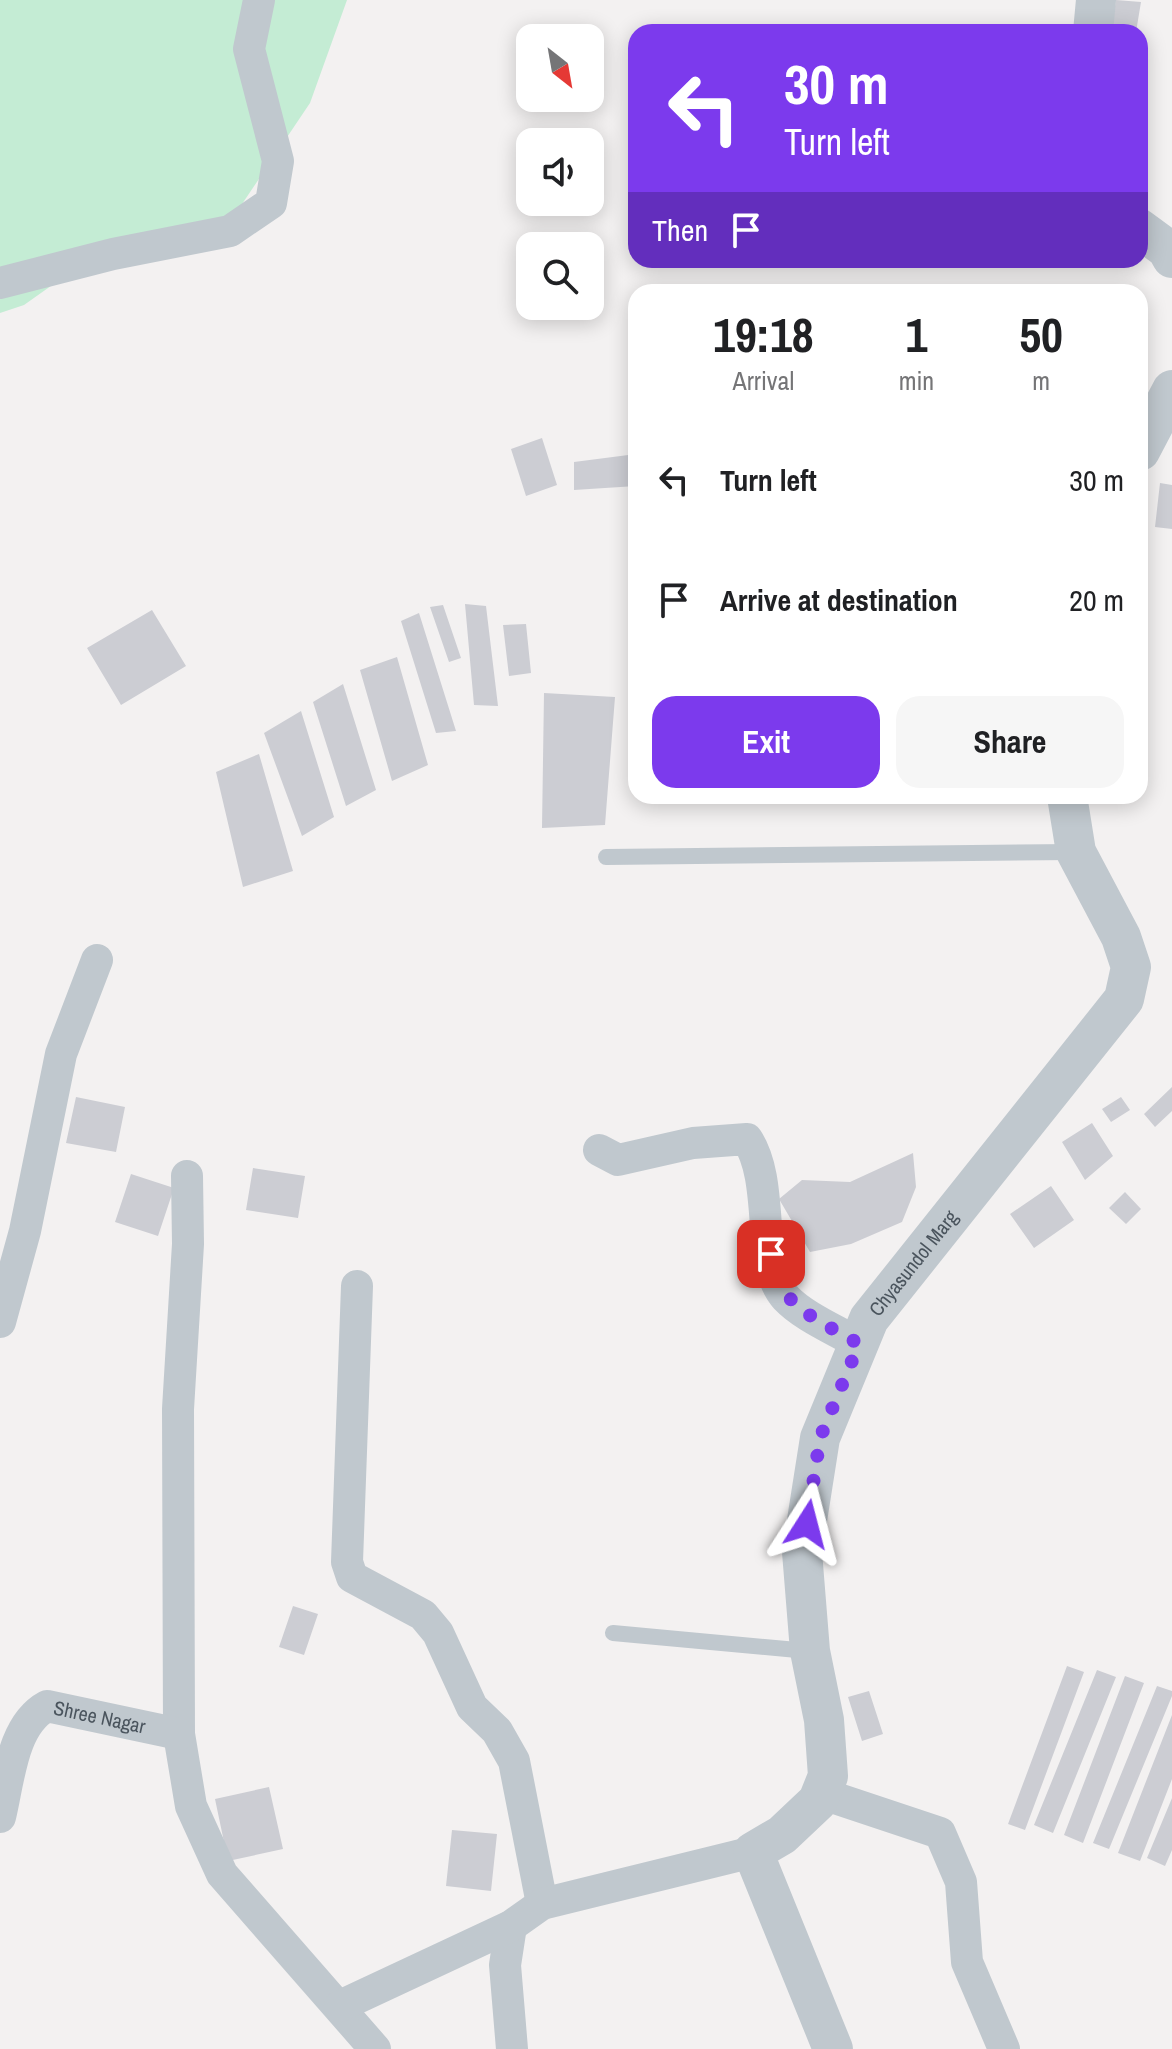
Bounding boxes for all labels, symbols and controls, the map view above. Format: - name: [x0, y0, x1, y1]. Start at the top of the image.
- north arrow: [516, 24, 604, 112]
- map controls: [516, 24, 604, 320]
- text: 30 m: [784, 46, 889, 121]
- icon: left: [652, 56, 756, 160]
- text: Turn left: [784, 118, 890, 166]
- button: sound: [516, 128, 604, 216]
- icon: arrive: [724, 208, 768, 252]
- text: Then: [652, 210, 708, 250]
- button: search: [516, 232, 604, 320]
- text: 19:18: [713, 302, 814, 367]
- text: 1: [905, 302, 927, 367]
- text: 50: [1019, 302, 1063, 367]
- text: Arrival: [733, 363, 794, 398]
- text: min: [899, 363, 934, 398]
- text: m: [1032, 363, 1050, 398]
- icon: left: [652, 458, 696, 502]
- text: Turn left: [720, 460, 817, 500]
- text: 30 m: [1069, 460, 1124, 500]
- icon: arrive: [652, 578, 696, 622]
- text: Arrive at destination: [720, 580, 958, 620]
- text: 20 m: [1069, 580, 1124, 620]
- button: Exit: [652, 696, 880, 788]
- button: Share: [896, 696, 1124, 788]
- street label: Chyasundol Marg: [862, 1204, 964, 1322]
- pin: [737, 1220, 805, 1288]
- icon: arrive: [749, 1232, 793, 1276]
- position arrow: [765, 1482, 849, 1566]
- street label: Shree Nagar: [51, 1694, 148, 1740]

